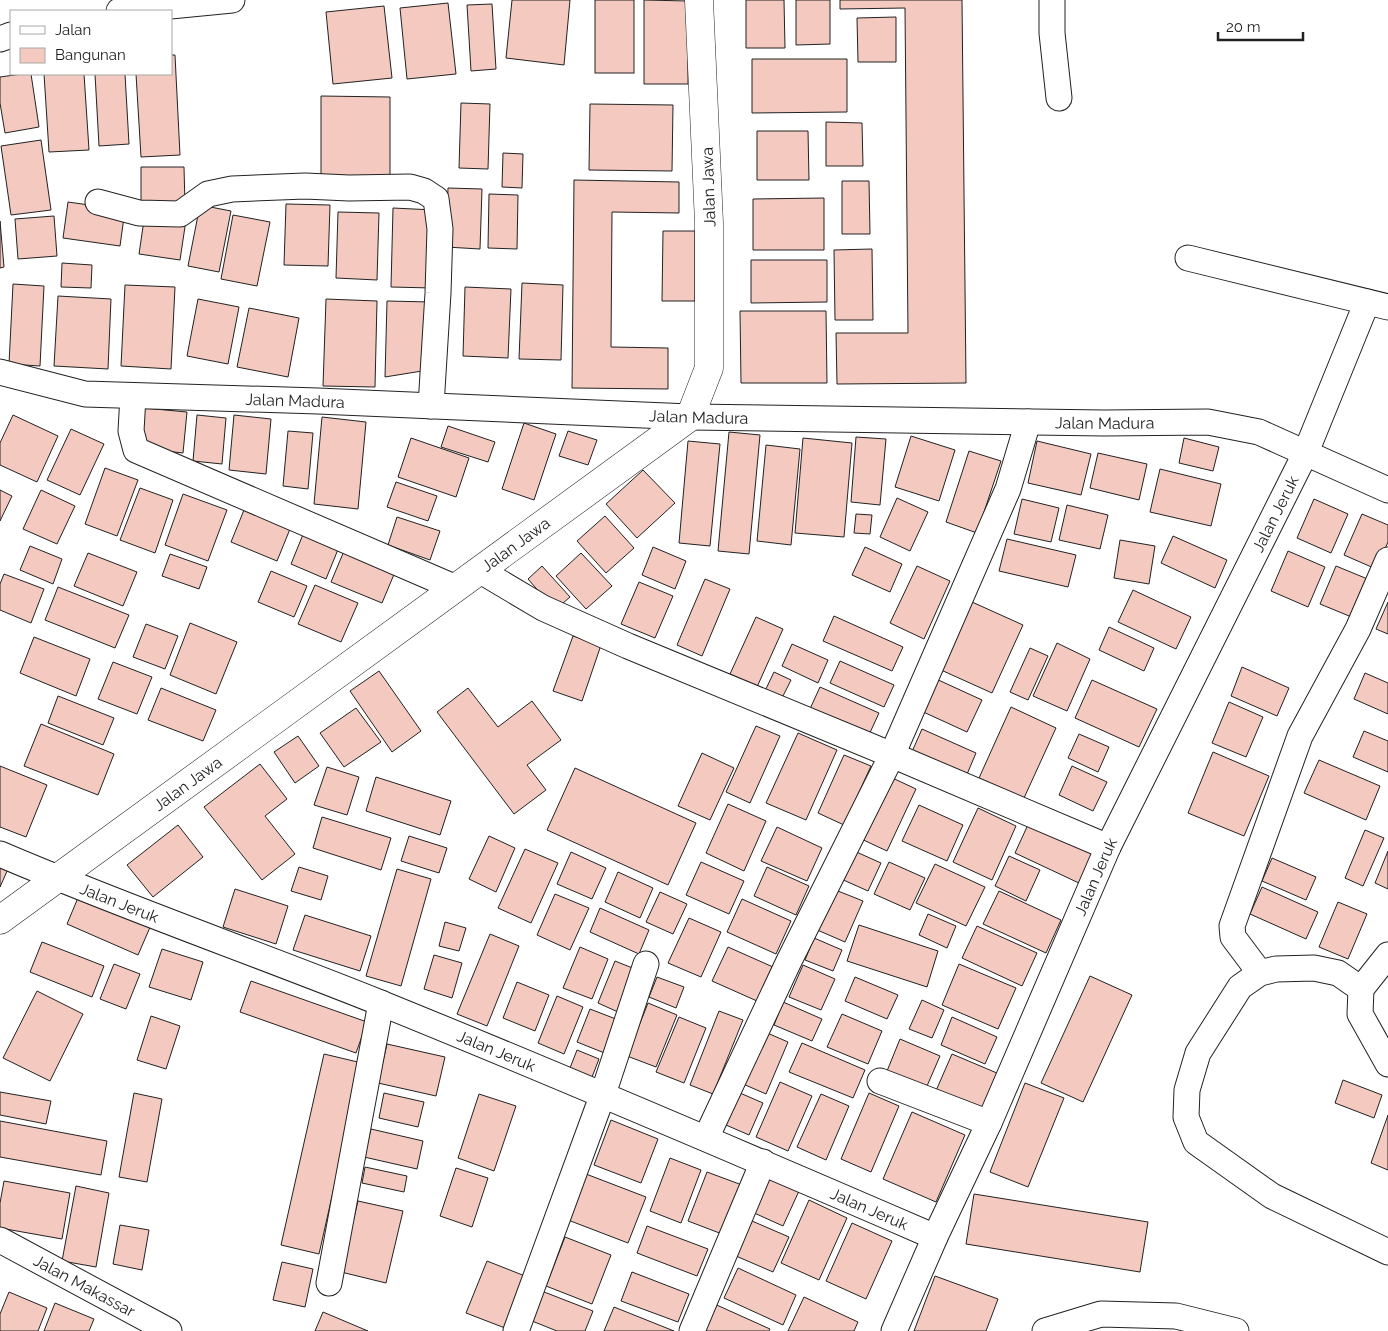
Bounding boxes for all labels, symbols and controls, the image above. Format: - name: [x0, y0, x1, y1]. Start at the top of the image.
- legend: [10, 10, 172, 75]
- scale bar: [1218, 10, 1303, 42]
- text: 20 m: [1226, 18, 1261, 36]
- text: Jalan: [55, 21, 91, 39]
- text: Bangunan: [55, 46, 126, 64]
- street label: Jalan Jawa: [698, 147, 719, 227]
- street label: Jalan Madura: [245, 390, 345, 412]
- street label: Jalan Madura: [649, 406, 749, 428]
- street label: Jalan Madura: [1055, 413, 1154, 433]
- street label: Jalan Jeruk: [1248, 472, 1303, 555]
- street label: Jalan Jawa: [478, 513, 554, 576]
- street label: Jalan Jawa: [150, 753, 226, 815]
- street label: Jalan Jeruk: [1071, 834, 1121, 919]
- street label: Jalan Jeruk: [77, 879, 162, 927]
- street label: Jalan Jeruk: [454, 1026, 539, 1076]
- street label: Jalan Jeruk: [827, 1184, 912, 1235]
- street label: Jalan Makassar: [30, 1251, 139, 1321]

